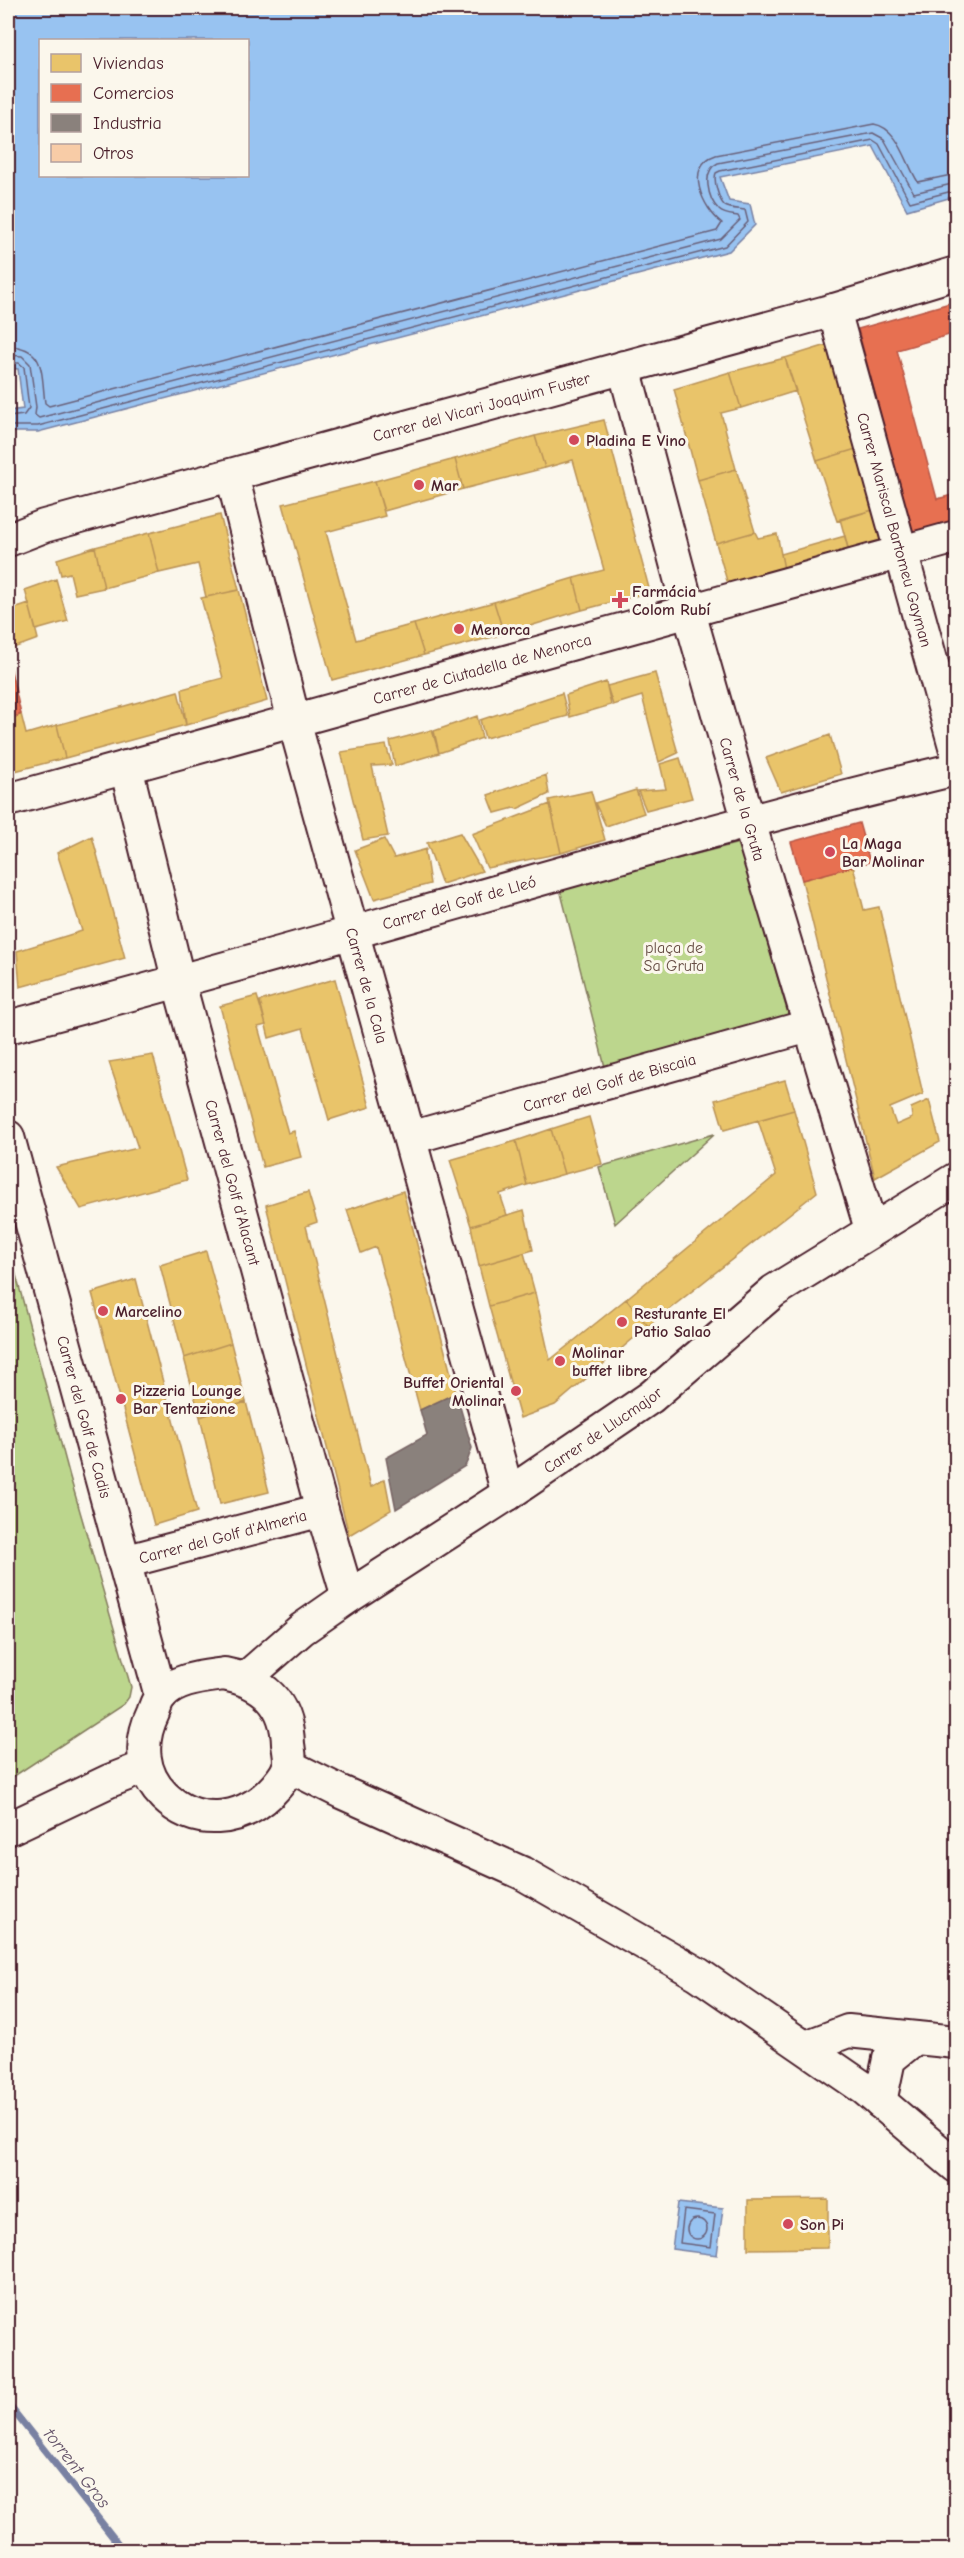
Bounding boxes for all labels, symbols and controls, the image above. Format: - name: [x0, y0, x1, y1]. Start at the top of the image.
- legend: [39, 39, 249, 177]
- text: Viviendas: [93, 53, 164, 74]
- text: Comercios: [93, 83, 174, 104]
- text: Industria: [93, 113, 162, 134]
- text: Otros: [93, 143, 133, 164]
- street label: Carrer del Vicari Joaquim Fuster: [371, 369, 593, 446]
- street label: Carrer Mariscal Bartomeu Gayman: [853, 411, 935, 649]
- place label: Pladina E Vino: [586, 432, 686, 450]
- marker: Pladina E Vino: [567, 433, 581, 447]
- place label: Mar: [431, 477, 459, 495]
- marker: Mar: [412, 478, 426, 492]
- place label: Farmácia Colom Rubí: [632, 583, 711, 619]
- marker: Farmácia Colom Rubí: [613, 593, 627, 607]
- place label: Menorca: [471, 621, 530, 639]
- marker: Menorca: [452, 622, 466, 636]
- street label: Carrer de Ciutadella de Menorca: [371, 631, 594, 708]
- street label: Carrer de la Gruta: [715, 735, 768, 863]
- place label: La Maga Bar Molinar: [842, 835, 925, 871]
- marker: La Maga Bar Molinar: [823, 845, 837, 859]
- street label: Carrer del Golf de Lleó: [380, 873, 538, 934]
- street label: Carrer de la Cala: [342, 926, 391, 1045]
- park label: plaça de Sa Gruta: [644, 939, 704, 975]
- street label: Carrer del Golf de Biscaia: [521, 1050, 698, 1116]
- street label: Carrer del Golf d'Alacant: [201, 1098, 263, 1268]
- place label: Marcelino: [115, 1303, 182, 1321]
- marker: Marcelino: [96, 1304, 110, 1318]
- place label: Resturante El Patio Salao: [634, 1305, 726, 1341]
- marker: Resturante El Patio Salao: [615, 1315, 629, 1329]
- street label: Carrer del Golf de Cadis: [53, 1334, 114, 1501]
- place label: Molinar buffet libre: [572, 1344, 647, 1380]
- marker: Molinar buffet libre: [553, 1354, 567, 1368]
- place label: Buffet Oriental Molinar: [403, 1374, 505, 1410]
- place label: Pizzeria Lounge Bar Tentazione: [133, 1382, 241, 1418]
- street label: Carrer de Llucmajor: [540, 1383, 667, 1477]
- marker: Buffet Oriental Molinar: [509, 1384, 523, 1398]
- marker: Pizzeria Lounge Bar Tentazione: [114, 1392, 128, 1406]
- street label: Carrer del Golf d'Almeria: [137, 1506, 309, 1568]
- place label: Son Pi: [800, 2216, 844, 2234]
- marker: Son Pi: [781, 2217, 795, 2231]
- water label: torrent Gros: [39, 2424, 115, 2513]

